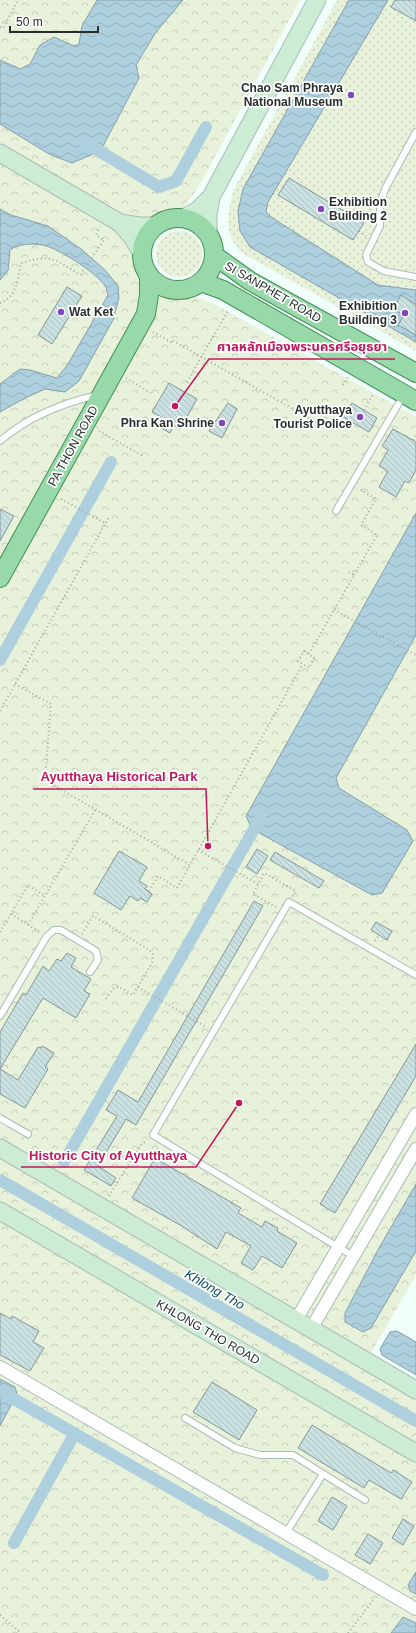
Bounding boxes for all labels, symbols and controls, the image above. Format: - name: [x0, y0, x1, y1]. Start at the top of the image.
- scale bar: [10, 8, 98, 34]
- text: 50 m: [16, 15, 43, 29]
- place label: Chao Sam Phraya National Museum: [241, 81, 343, 109]
- marker: Chao Sam Phraya National Museum: [346, 90, 356, 100]
- place label: Exhibition Building 2: [329, 195, 387, 223]
- marker: Exhibition Building 2: [316, 204, 326, 214]
- street label: SI SANPHET ROAD: [222, 259, 324, 326]
- place label: Exhibition Building 3: [339, 299, 397, 327]
- place label: Wat Ket: [69, 305, 113, 319]
- marker: Wat Ket: [56, 307, 66, 317]
- marker: Exhibition Building 3: [400, 308, 410, 318]
- callout: ศาลหลักเมืองพระนครศรีอยุธยา: [209, 334, 395, 359]
- text: ศาลหลักเมืองพระนครศรีอยุธยา: [217, 339, 387, 354]
- street label: PA THON ROAD: [45, 403, 101, 489]
- place label: Ayutthaya Tourist Police: [274, 403, 352, 431]
- marker: Ayutthaya Tourist Police: [355, 412, 365, 422]
- place label: Phra Kan Shrine: [121, 416, 214, 430]
- marker: Phra Kan Shrine: [217, 418, 227, 428]
- callout: Ayutthaya Historical Park: [33, 764, 206, 789]
- text: Ayutthaya Historical Park: [40, 769, 198, 784]
- callout: Historic City of Ayutthaya: [21, 1142, 196, 1167]
- text: Historic City of Ayutthaya: [29, 1148, 188, 1163]
- water label: Khlong Tho: [182, 1266, 247, 1313]
- street label: KHLONG THO ROAD: [154, 1297, 263, 1368]

